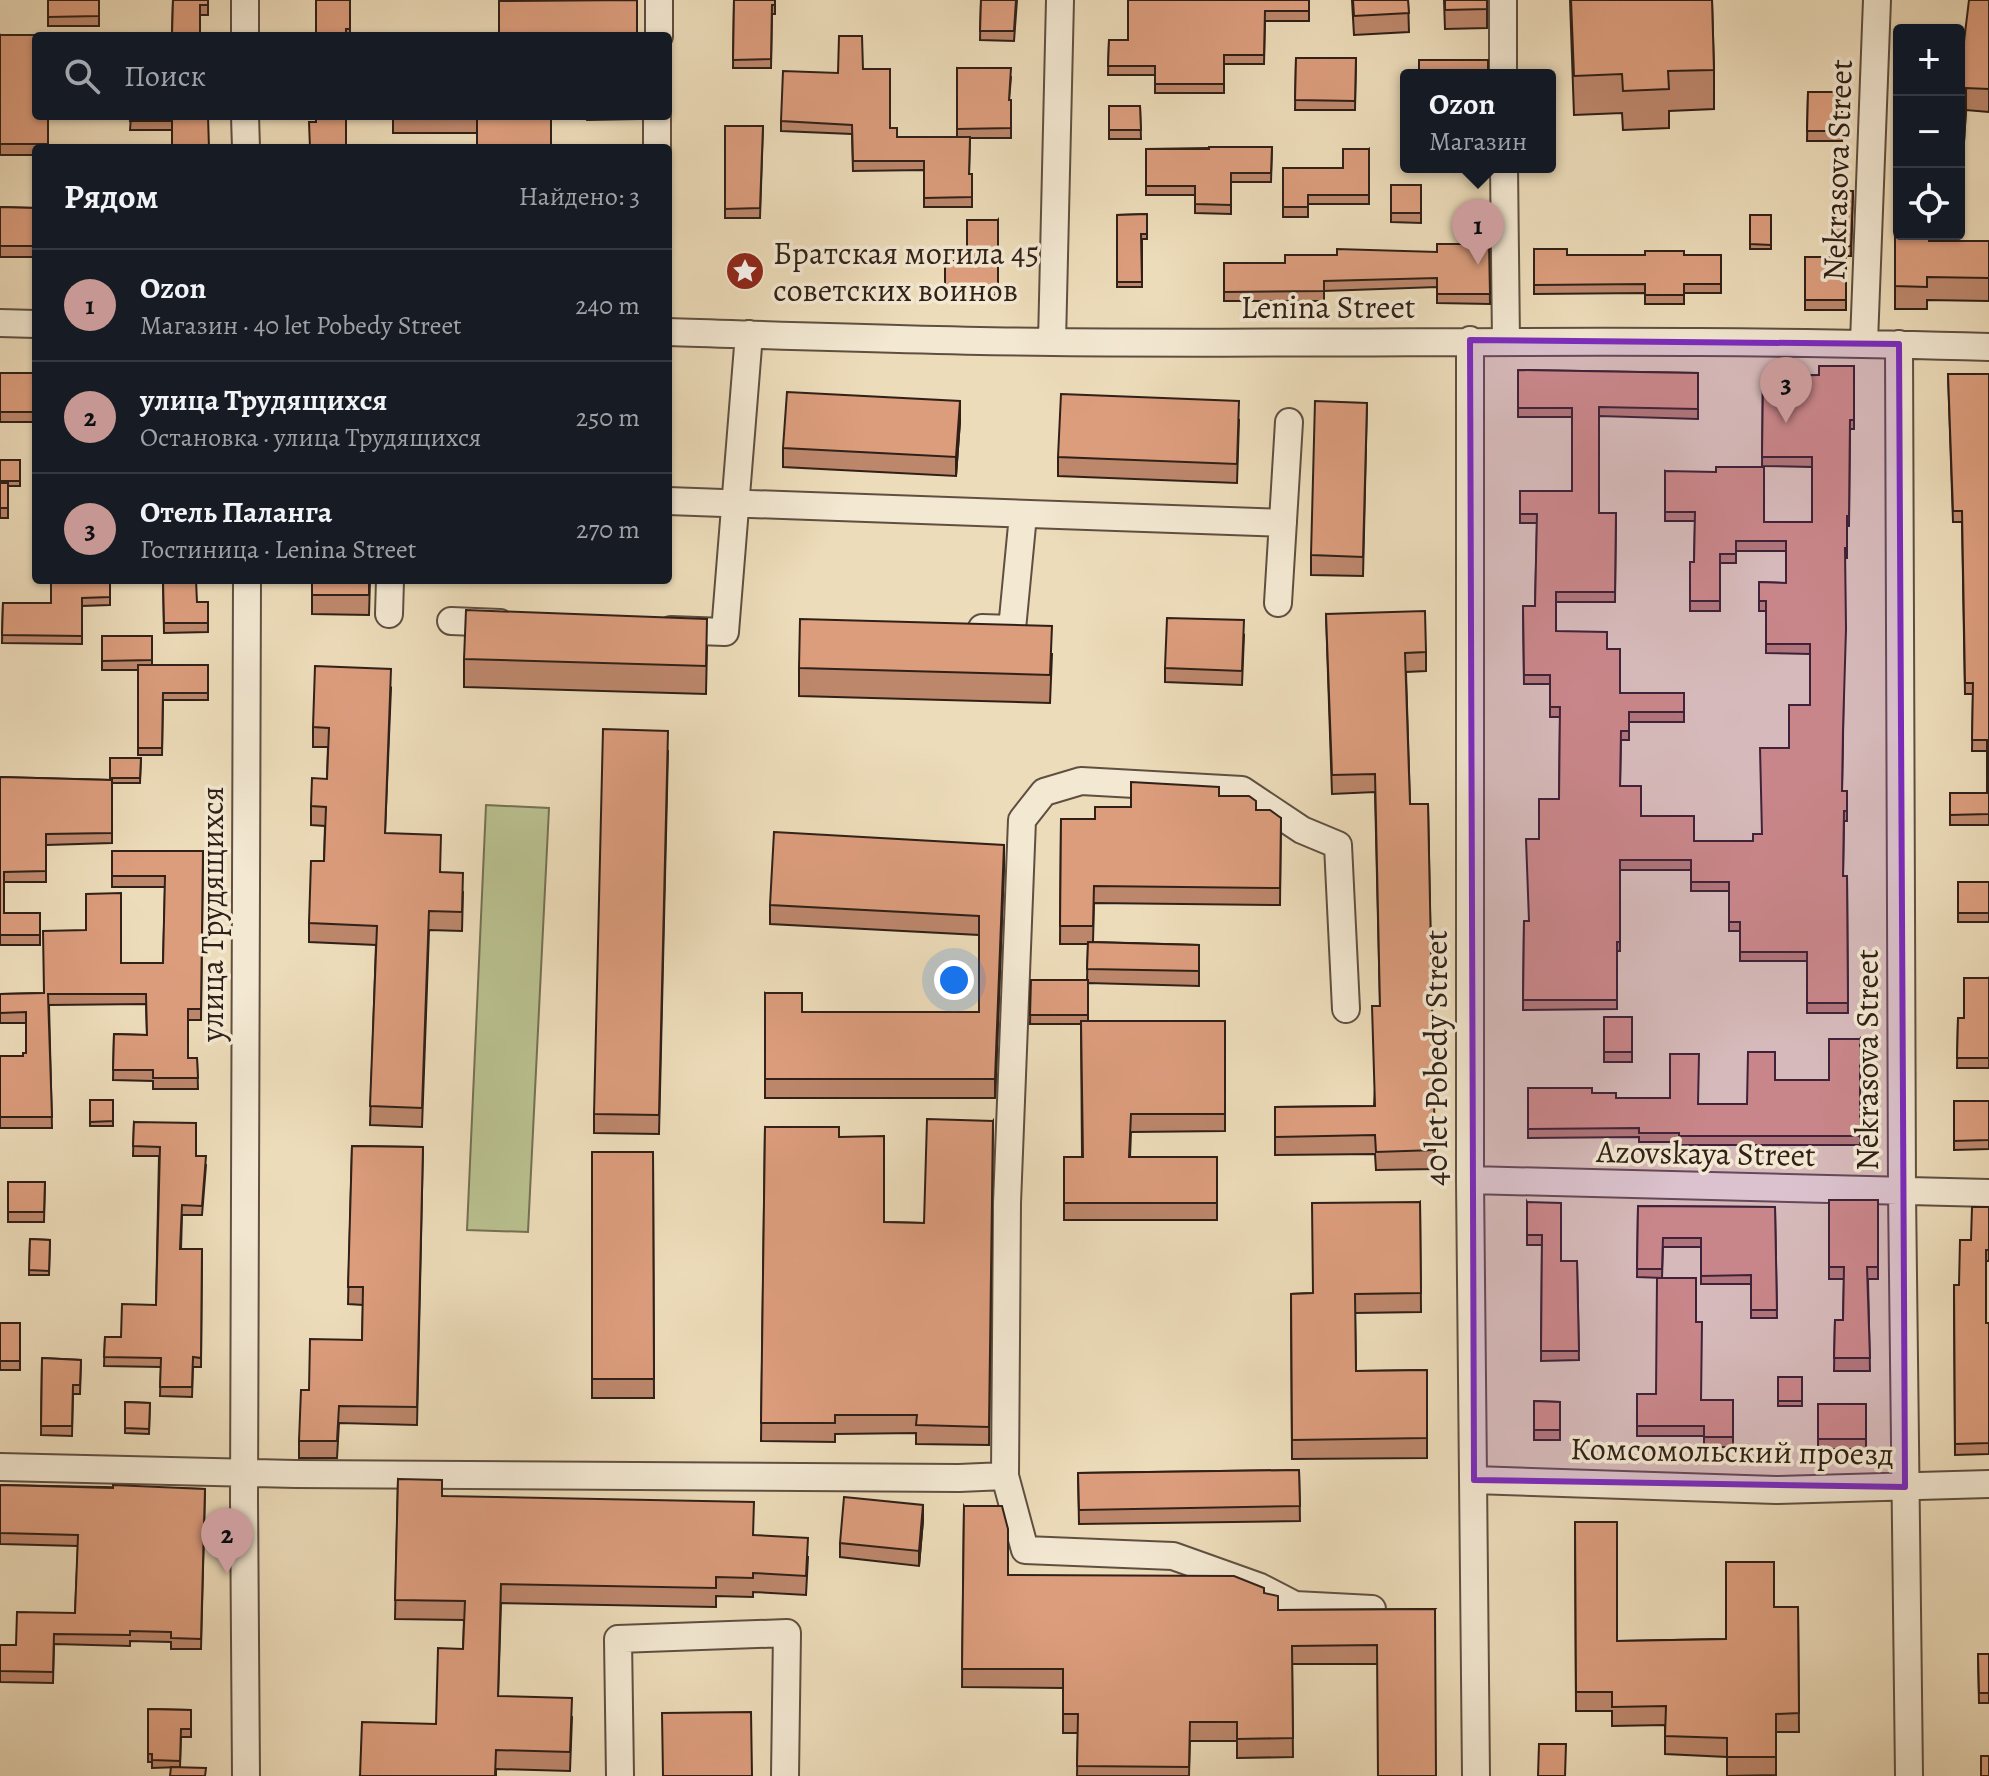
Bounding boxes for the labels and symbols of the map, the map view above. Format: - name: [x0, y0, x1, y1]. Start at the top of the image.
- street label: Nekrasova Street: [1811, 59, 1863, 281]
- pin: 1: [1452, 199, 1504, 265]
- place label: Братская могила 45 советских воинов: [773, 231, 1039, 312]
- place icon: Братская могила 45 советских воинов: [724, 250, 766, 292]
- street label: Lenina Street: [1241, 285, 1415, 329]
- pin: 3: [1760, 357, 1812, 423]
- street label: улица Трудящихся: [190, 786, 234, 1043]
- street label: 40 let Pobedy Street: [1414, 930, 1458, 1186]
- street label: Nekrasova Street: [1845, 949, 1889, 1171]
- your location: [934, 960, 974, 1000]
- street label: Azovskaya Street: [1595, 1129, 1816, 1177]
- street label: Комсомольский проезд: [1570, 1426, 1894, 1476]
- pin: 2: [201, 1508, 253, 1574]

